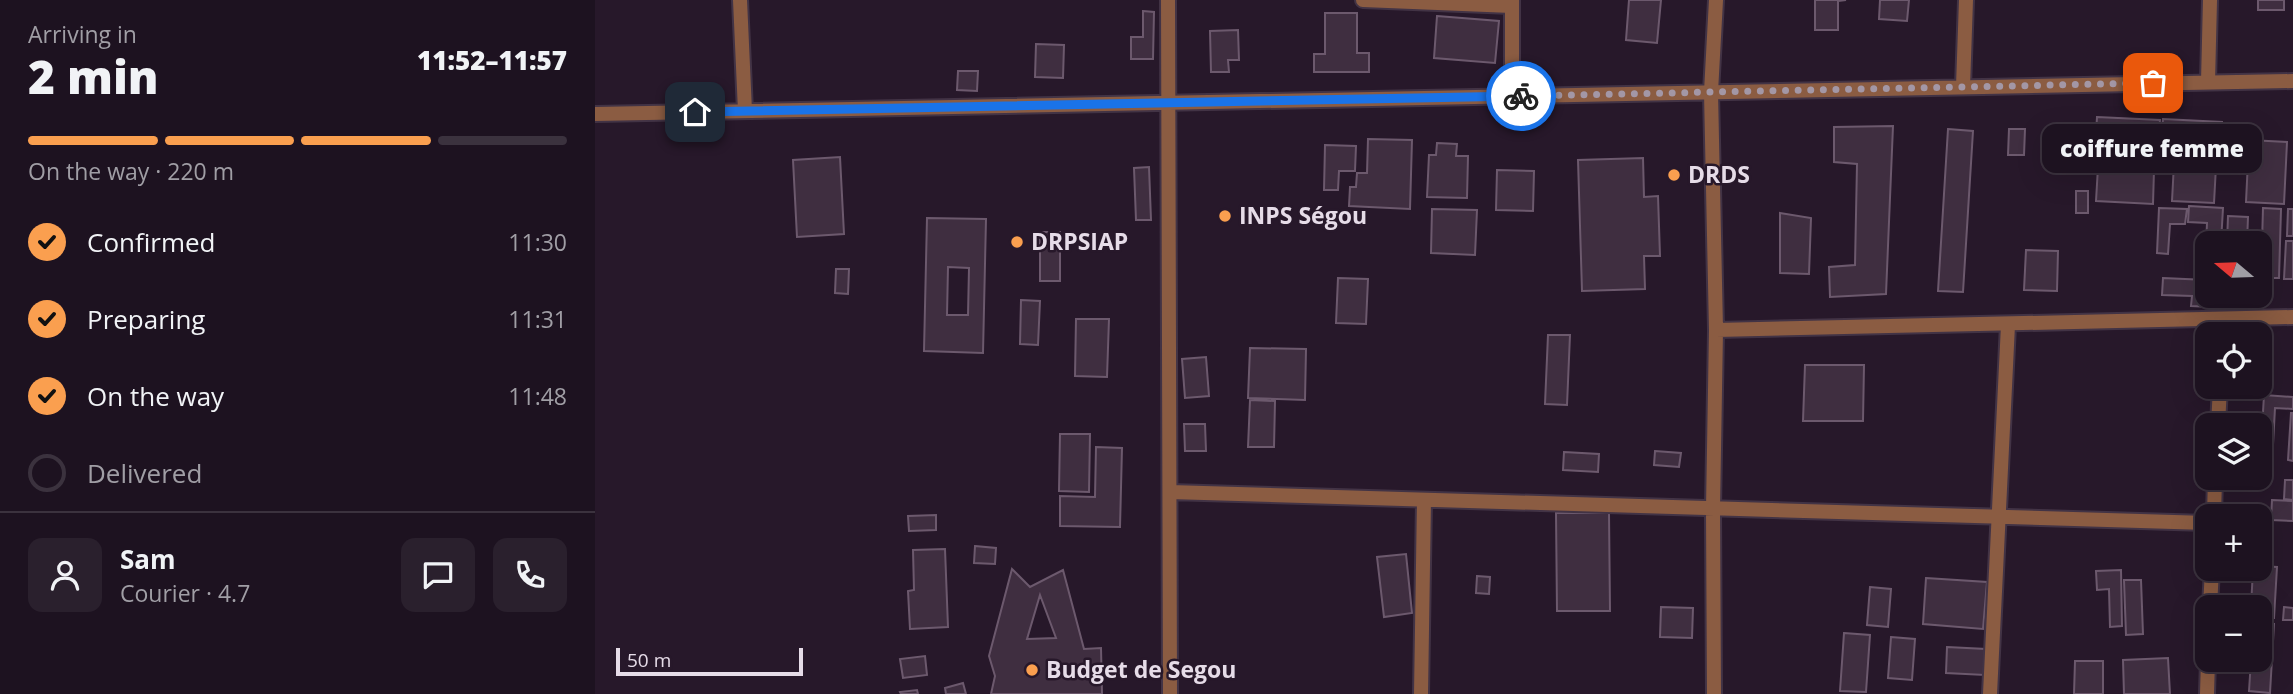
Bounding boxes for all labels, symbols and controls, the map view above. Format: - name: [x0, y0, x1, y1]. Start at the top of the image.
- text: Arriving in: [28, 18, 137, 50]
- text: 11:52–11:57: [417, 42, 567, 78]
- text: 2 min: [28, 45, 159, 107]
- pin: [2123, 53, 2183, 113]
- courier: [1486, 61, 1556, 131]
- icon: bag: [2134, 64, 2172, 102]
- icon: bike: [1502, 77, 1540, 115]
- pin: [665, 82, 725, 142]
- icon: home: [676, 93, 714, 131]
- callout: coiffure femme: [2043, 125, 2263, 174]
- text: coiffure femme: [2060, 132, 2244, 164]
- text: On the way · 220 m: [28, 155, 234, 187]
- place label: DRDS: [1688, 158, 1750, 190]
- marker: DRDS: [1666, 167, 1682, 183]
- place label: INPS Ségou: [1239, 199, 1367, 231]
- marker: INPS Ségou: [1217, 208, 1233, 224]
- icon: check: [28, 223, 66, 261]
- text: Confirmed: [87, 224, 215, 260]
- place label: DRPSIAP: [1031, 225, 1128, 257]
- text: 11:30: [508, 226, 567, 258]
- north arrow: [2195, 231, 2271, 308]
- map controls: [2195, 231, 2272, 672]
- marker: DRPSIAP: [1009, 234, 1025, 250]
- icon: check: [28, 300, 66, 338]
- text: Preparing: [87, 301, 205, 337]
- text: 11:31: [508, 303, 567, 335]
- button: locate: [2195, 322, 2272, 399]
- icon: check: [28, 377, 66, 415]
- text: On the way: [87, 378, 224, 414]
- text: 11:48: [508, 380, 567, 412]
- button: layers: [2195, 413, 2272, 490]
- text: Delivered: [87, 455, 202, 491]
- button: +: [2195, 504, 2272, 581]
- button: person: [28, 538, 102, 612]
- button: chat: [401, 538, 475, 612]
- button: phone: [493, 538, 567, 612]
- text: Sam: [120, 541, 176, 577]
- text: Courier · 4.7: [120, 577, 250, 609]
- button: −: [2195, 595, 2272, 672]
- scale bar: [616, 645, 803, 677]
- text: 50 m: [627, 647, 671, 673]
- place label: Budget de Segou: [1046, 653, 1236, 685]
- marker: Budget de Segou: [1024, 662, 1040, 678]

